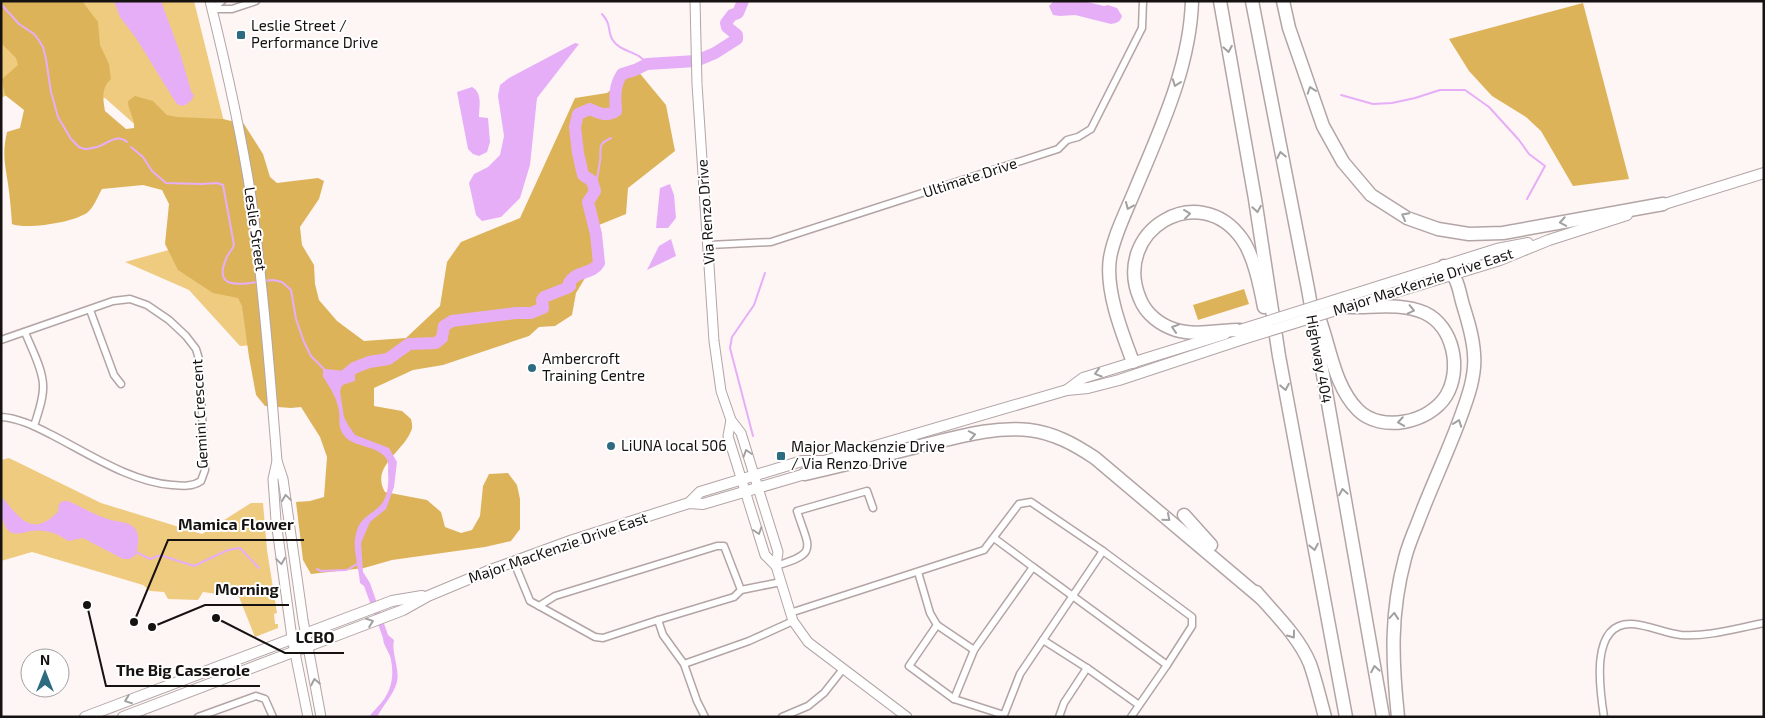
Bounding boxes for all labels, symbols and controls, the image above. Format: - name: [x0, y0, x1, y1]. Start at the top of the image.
- place label: Leslie Street / Performance Drive: [251, 16, 378, 51]
- marker: Leslie Street / Performance Drive: [235, 29, 247, 41]
- one-way arrow: [1223, 45, 1233, 54]
- one-way arrow: [1172, 78, 1182, 87]
- one-way arrow: [1306, 86, 1316, 95]
- one-way arrow: [1277, 151, 1287, 160]
- street label: Ultimate Drive: [920, 153, 1019, 201]
- street label: Via Renzo Drive: [692, 159, 718, 265]
- street label: Leslie Street: [241, 186, 271, 272]
- one-way arrow: [1124, 201, 1135, 210]
- one-way arrow: [1251, 206, 1262, 214]
- one-way arrow: [1183, 209, 1191, 220]
- one-way arrow: [1401, 212, 1410, 222]
- one-way arrow: [1559, 217, 1567, 227]
- street label: Major MacKenzie Drive East: [1330, 243, 1516, 320]
- one-way arrow: [1407, 304, 1416, 315]
- street label: Highway 404: [1303, 313, 1337, 405]
- one-way arrow: [1171, 324, 1180, 334]
- place label: Ambercroft Training Centre: [542, 349, 645, 384]
- street label: Gemini Crescent: [187, 358, 211, 469]
- marker: Ambercroft Training Centre: [526, 362, 538, 374]
- one-way arrow: [1094, 367, 1103, 377]
- one-way arrow: [1279, 383, 1289, 391]
- one-way arrow: [1397, 416, 1405, 427]
- one-way arrow: [1452, 419, 1462, 428]
- one-way arrow: [967, 430, 976, 440]
- place label: LiUNA local 506: [621, 436, 727, 454]
- place label: Major Mackenzie Drive / Via Renzo Drive: [791, 437, 945, 472]
- marker: LiUNA local 506: [605, 440, 617, 452]
- one-way arrow: [743, 449, 753, 457]
- marker: Major Mackenzie Drive / Via Renzo Drive: [775, 450, 787, 462]
- one-way arrow: [1338, 487, 1348, 496]
- one-way arrow: [281, 494, 292, 502]
- street label: Major MacKenzie Drive East: [466, 508, 650, 587]
- callout: Mamica Flower: [168, 509, 304, 540]
- one-way arrow: [1161, 512, 1170, 520]
- text: Mamica Flower: [178, 514, 294, 533]
- one-way arrow: [752, 526, 762, 534]
- one-way arrow: [1309, 542, 1319, 551]
- one-way arrow: [276, 557, 286, 565]
- callout: Morning: [205, 574, 289, 605]
- text: Morning: [215, 579, 280, 598]
- one-way arrow: [1388, 611, 1399, 619]
- one-way arrow: [365, 618, 373, 628]
- callout: LCBO: [285, 622, 344, 653]
- text: LCBO: [295, 627, 335, 646]
- one-way arrow: [1287, 629, 1295, 638]
- north arrow: [20, 648, 70, 698]
- text: N: [40, 651, 50, 668]
- callout: The Big Casserole: [106, 655, 260, 686]
- text: The Big Casserole: [116, 660, 250, 679]
- one-way arrow: [1370, 664, 1380, 673]
- one-way arrow: [310, 677, 320, 686]
- one-way arrow: [124, 694, 132, 704]

